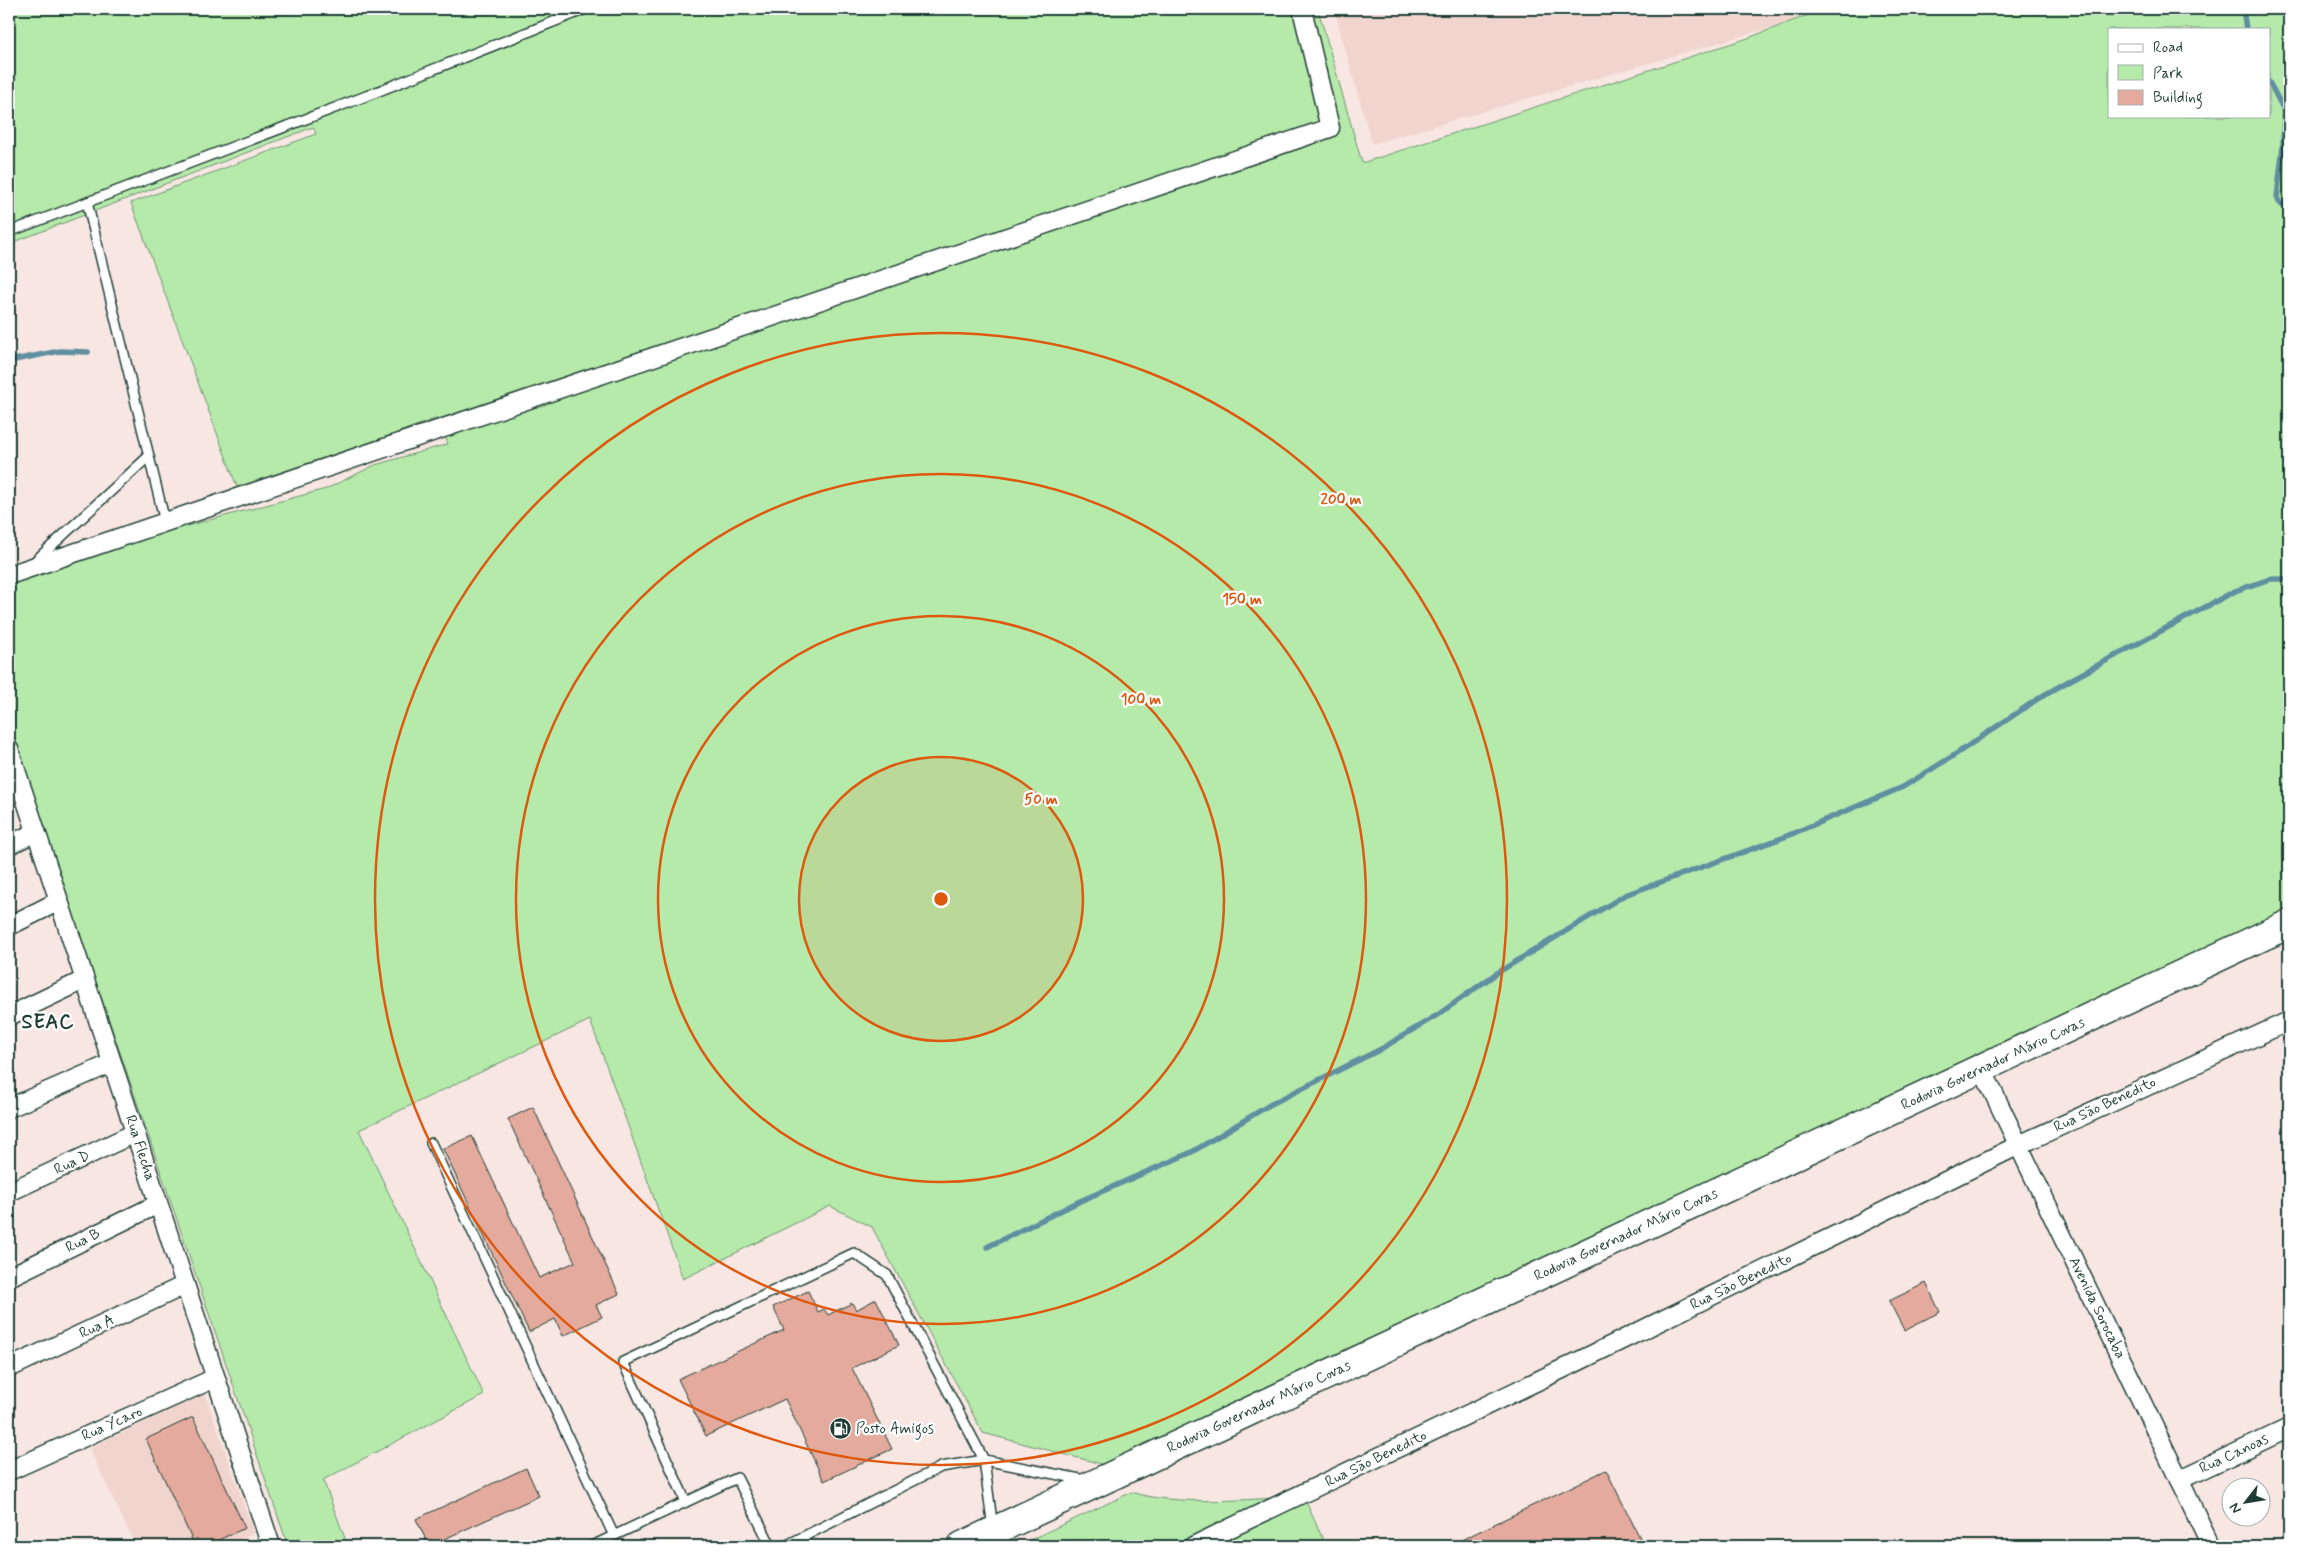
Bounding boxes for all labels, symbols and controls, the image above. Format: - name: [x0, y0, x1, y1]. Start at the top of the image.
- legend: [2108, 28, 2270, 118]
- text: Road: [2153, 38, 2183, 58]
- text: Park: [2153, 64, 2183, 84]
- text: Building: [2153, 88, 2203, 109]
- text: 200 m: [1321, 490, 1362, 510]
- text: 150 m: [1222, 590, 1262, 610]
- text: 100 m: [1121, 690, 1161, 710]
- text: 50 m: [1024, 790, 1058, 810]
- centre of rings: [932, 890, 950, 908]
- district label: SEAC: [21, 1009, 75, 1036]
- street label: Rodovia Governador Mário Covas: [1898, 1012, 2089, 1115]
- street label: Rua São Benedito: [2051, 1073, 2159, 1137]
- street label: Rua Flecha: [120, 1113, 160, 1184]
- street label: Rua D: [51, 1146, 93, 1180]
- street label: Rodovia Governador Mário Covas: [1531, 1183, 1722, 1286]
- street label: Rua B: [62, 1224, 104, 1258]
- street label: Rua São Benedito: [1687, 1249, 1795, 1315]
- street label: Avenida Sorocaba: [2064, 1254, 2130, 1362]
- street label: Rua A: [76, 1310, 118, 1344]
- street label: Rodovia Governador Mário Covas: [1164, 1355, 1355, 1458]
- street label: Rua Ycaro: [78, 1402, 146, 1446]
- fuel station icon: Posto Amigos: [828, 1417, 852, 1441]
- place label: Posto Amigos: [856, 1419, 934, 1440]
- street label: Rua São Benedito: [1322, 1426, 1430, 1492]
- street label: Rua Canoas: [2196, 1429, 2272, 1479]
- north arrow: [2220, 1478, 2270, 1528]
- text: N: [2226, 1500, 2246, 1517]

